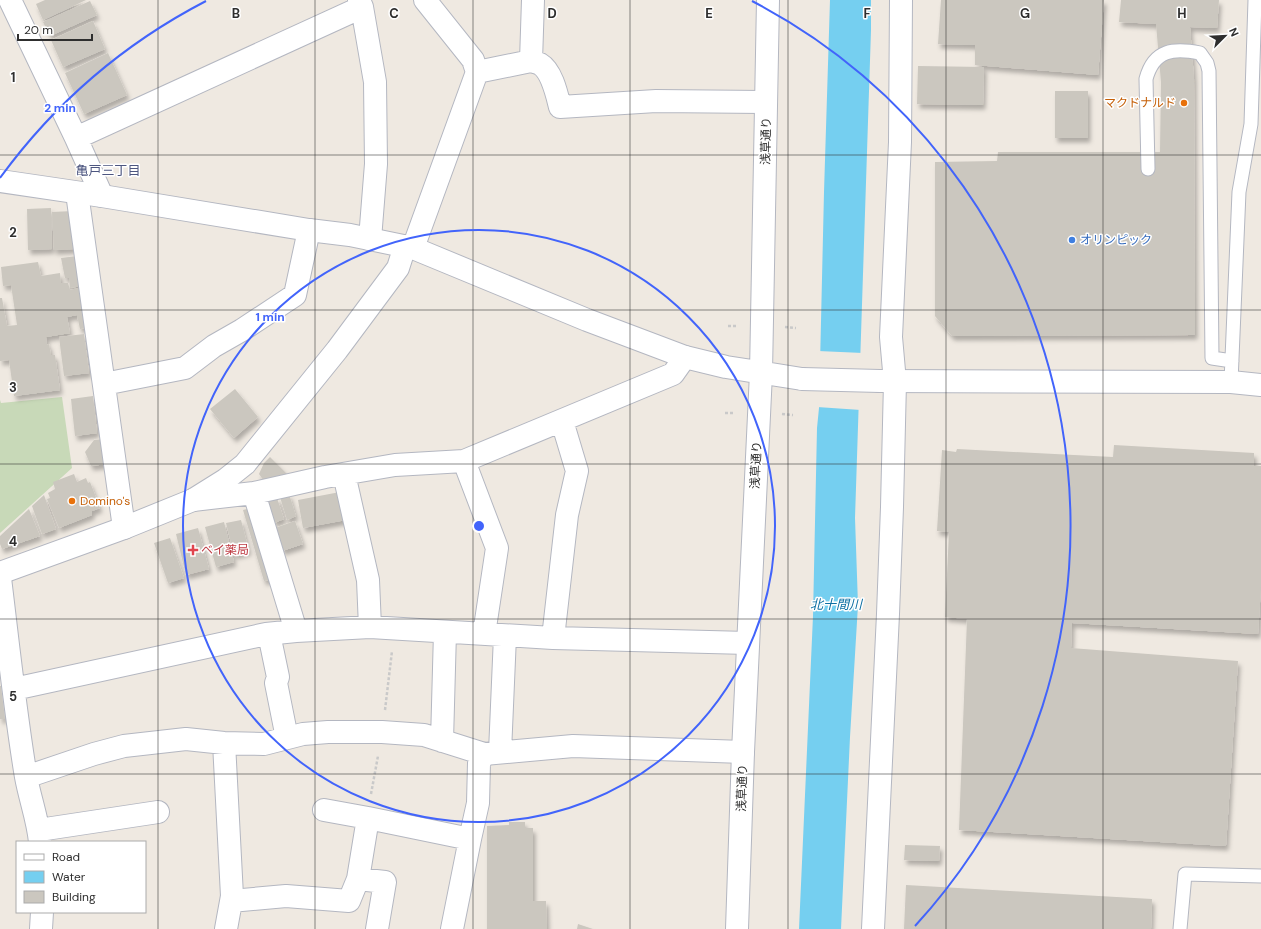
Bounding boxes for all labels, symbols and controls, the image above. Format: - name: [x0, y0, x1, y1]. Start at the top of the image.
- text: B: [232, 5, 240, 22]
- text: C: [389, 5, 399, 22]
- text: D: [547, 5, 557, 22]
- text: E: [705, 5, 713, 22]
- text: F: [863, 5, 871, 22]
- text: G: [1020, 5, 1030, 22]
- text: H: [1177, 5, 1187, 22]
- scale bar: [18, 16, 92, 42]
- north arrow: [1205, 16, 1245, 56]
- text: 20 m: [24, 22, 53, 38]
- text: N: [1226, 25, 1242, 38]
- text: 1: [11, 69, 15, 86]
- place label: マクドナルド: [1104, 95, 1176, 111]
- marker: マクドナルド: [1179, 98, 1189, 108]
- text: 2 min: [44, 100, 76, 116]
- street label: 浅草通り: [758, 117, 774, 165]
- district label: 亀戸三丁目: [75, 162, 141, 179]
- text: 2: [9, 224, 17, 241]
- place label: オリンピック: [1080, 232, 1152, 248]
- marker: オリンピック: [1067, 235, 1077, 245]
- text: 1 min: [255, 309, 285, 325]
- text: 3: [9, 379, 17, 396]
- street label: 浅草通り: [747, 441, 765, 489]
- place label: Domino's: [80, 493, 130, 509]
- marker: Domino's: [67, 496, 77, 506]
- centre of rings: [472, 519, 486, 533]
- text: 4: [9, 533, 17, 550]
- place label: ベイ薬局: [201, 542, 249, 558]
- marker: ベイ薬局: [188, 545, 198, 555]
- water label: 北十間川: [810, 596, 864, 613]
- text: 5: [9, 688, 17, 705]
- street label: 浅草通り: [733, 764, 751, 812]
- legend: [16, 841, 146, 913]
- text: Road: [52, 849, 80, 865]
- text: Water: [52, 869, 86, 885]
- text: Building: [52, 889, 96, 905]

